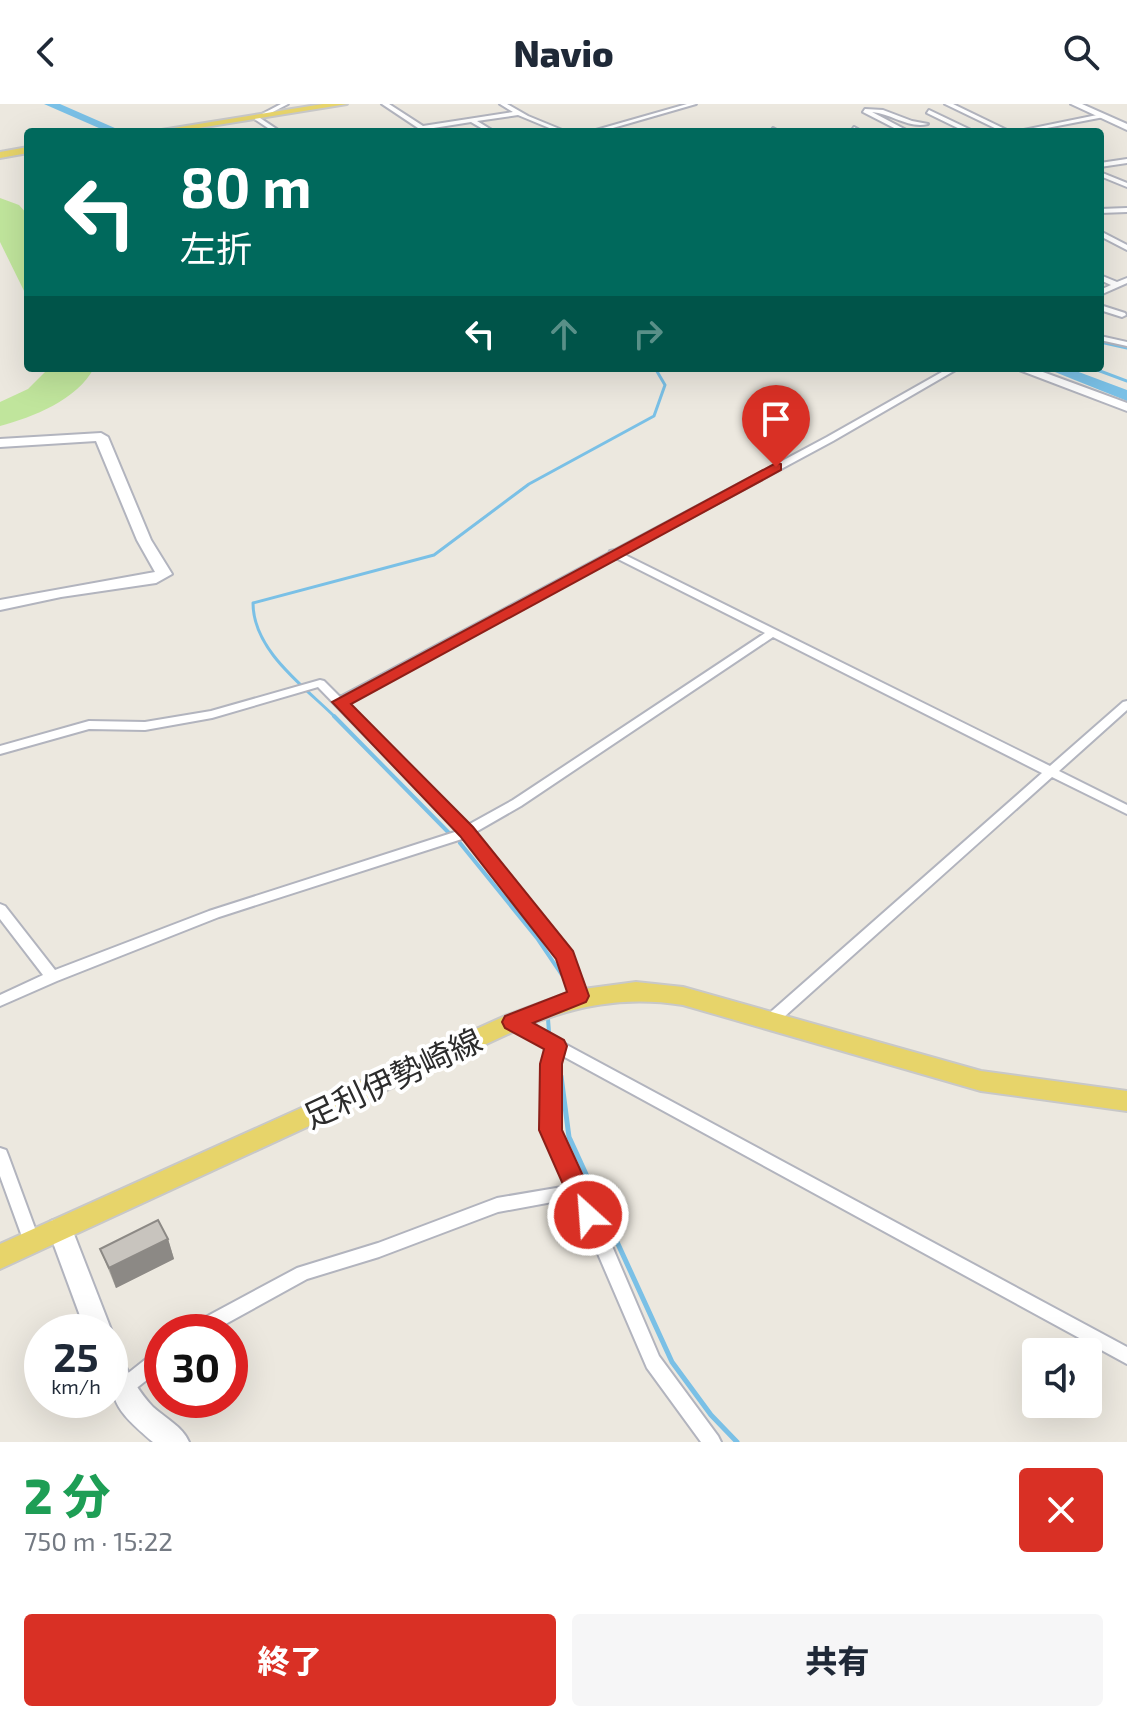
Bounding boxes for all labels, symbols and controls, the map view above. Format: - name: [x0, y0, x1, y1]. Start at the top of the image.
- icon: back: [24, 30, 68, 74]
- icon: search: [1059, 30, 1103, 74]
- text: Navio: [513, 31, 614, 74]
- text: 80 m: [180, 152, 312, 219]
- icon: left: [48, 160, 152, 264]
- text: 左折: [180, 226, 252, 269]
- icon: left: [458, 312, 502, 356]
- icon: ahead: [542, 312, 586, 356]
- icon: right: [626, 312, 670, 356]
- pin: [742, 385, 810, 467]
- icon: arrive: [754, 397, 798, 441]
- street label: 足利伊勢崎線: [297, 1019, 487, 1135]
- position arrow: [546, 1173, 630, 1257]
- speed limit sign: 30: [144, 1314, 248, 1418]
- text: 25: [53, 1332, 99, 1380]
- map controls: [1022, 1338, 1102, 1418]
- button: sound: [1022, 1338, 1102, 1418]
- text: km/h: [51, 1374, 101, 1398]
- text: 2 分: [24, 1466, 111, 1524]
- button: close: [1019, 1468, 1103, 1552]
- text: 750 m · 15:22: [24, 1525, 173, 1556]
- button: 終了: [24, 1614, 556, 1706]
- button: 共有: [572, 1614, 1103, 1706]

